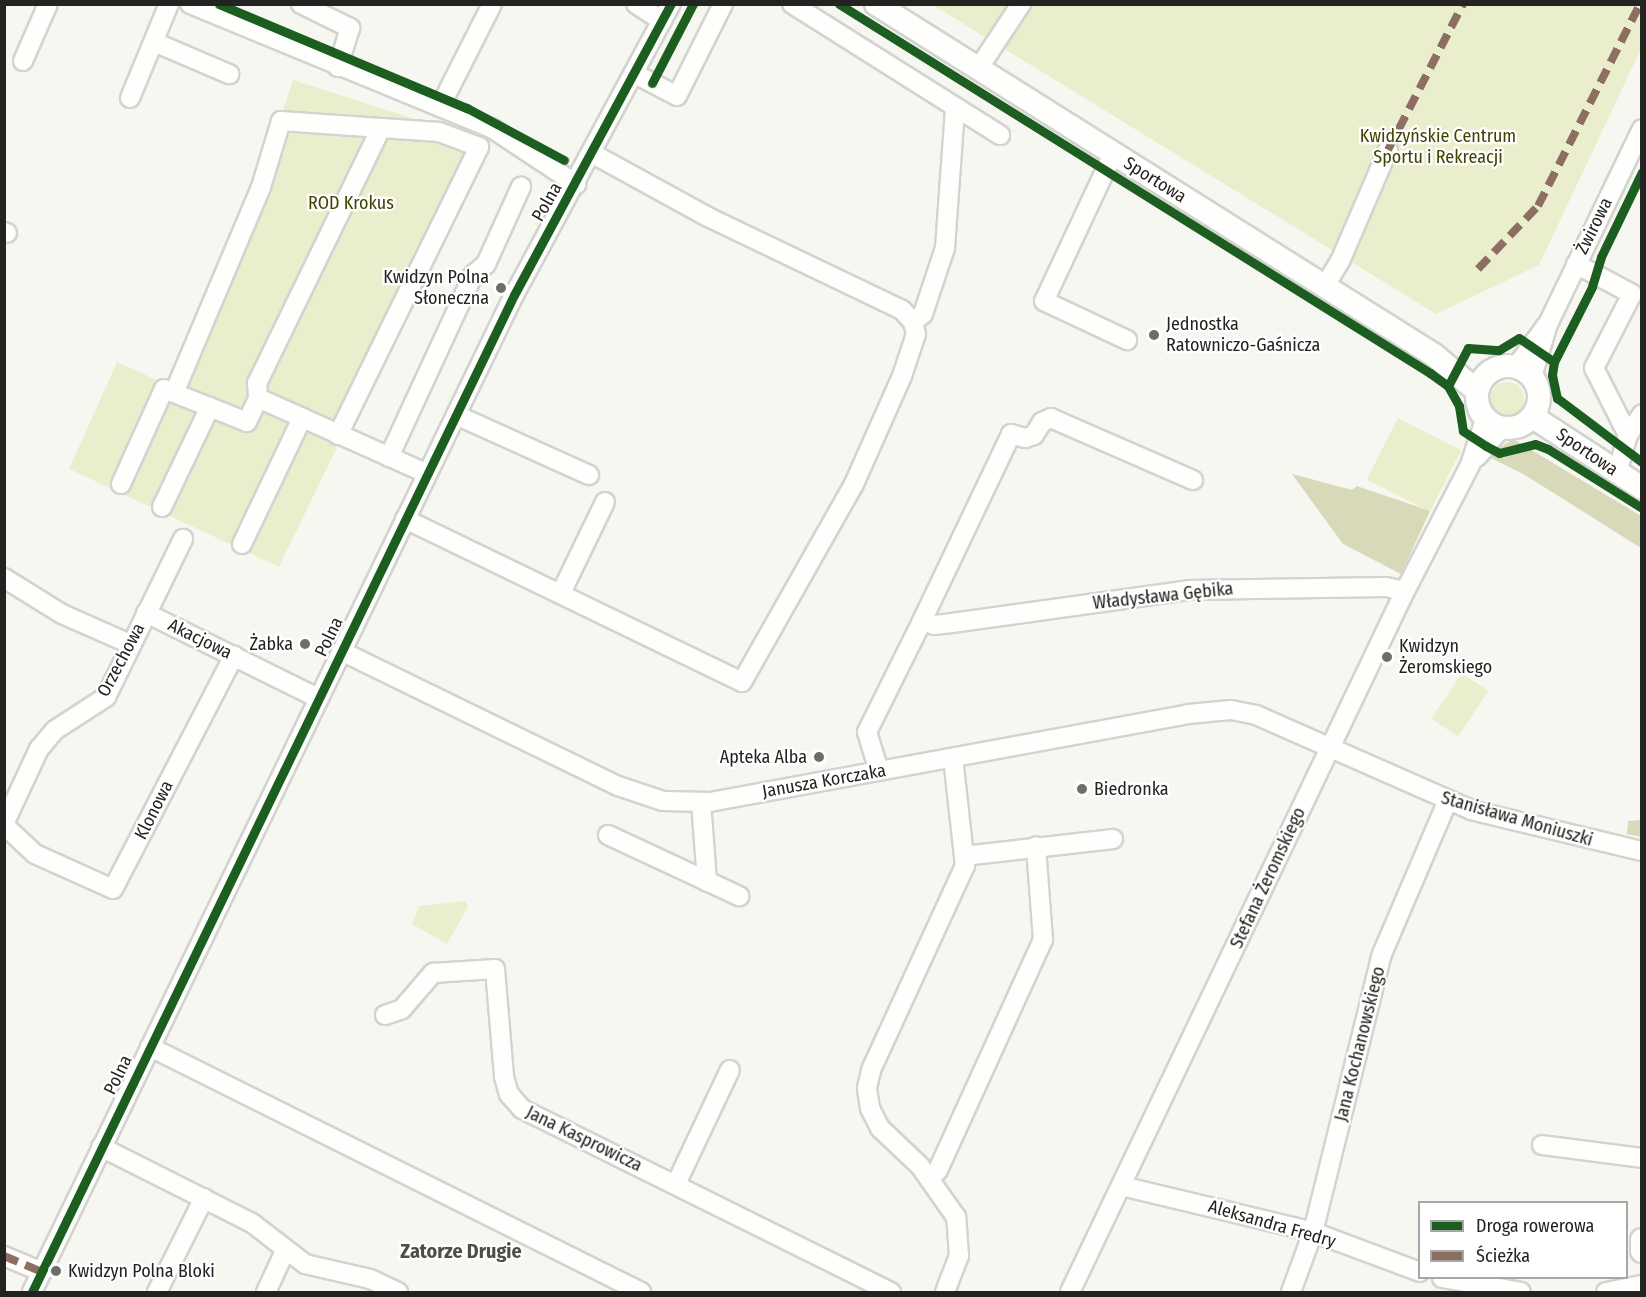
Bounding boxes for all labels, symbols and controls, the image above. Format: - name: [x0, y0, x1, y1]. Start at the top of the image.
- park label: Kwidzyńskie Centrum Sportu i Rekreacji: [1360, 126, 1516, 168]
- street label: Sportowa: [1120, 152, 1190, 208]
- street label: Polna: [527, 179, 567, 225]
- park label: ROD Krokus: [308, 192, 394, 214]
- street label: Żwirowa: [1571, 194, 1617, 258]
- place label: Kwidzyn Polna Słoneczna: [383, 267, 489, 310]
- marker: Kwidzyn Polna Słoneczna: [494, 281, 508, 295]
- place label: Jednostka Ratowniczo-Gaśnicza: [1166, 314, 1320, 356]
- marker: Jednostka Ratowniczo-Gaśnicza: [1147, 328, 1161, 342]
- street label: Sportowa: [1552, 424, 1622, 480]
- street label: Władysława Gębika: [1092, 578, 1234, 614]
- street label: Akacjowa: [164, 614, 236, 664]
- street label: Polna: [310, 614, 348, 660]
- street label: Orzechowa: [93, 619, 149, 701]
- place label: Żabka: [249, 633, 293, 655]
- place label: Kwidzyn Żeromskiego: [1399, 636, 1492, 678]
- marker: Żabka: [298, 637, 312, 651]
- marker: Kwidzyn Żeromskiego: [1380, 650, 1394, 664]
- place label: Apteka Alba: [720, 746, 807, 768]
- marker: Apteka Alba: [812, 750, 826, 764]
- street label: Janusza Korczaka: [761, 759, 887, 803]
- street label: Klonowa: [130, 777, 178, 843]
- place label: Biedronka: [1094, 778, 1169, 800]
- marker: Biedronka: [1075, 782, 1089, 796]
- street label: Stanisława Moniuszki: [1439, 787, 1595, 851]
- street label: Stefana Żeromskiego: [1226, 804, 1310, 952]
- street label: Jana Kochanowskiego: [1330, 964, 1390, 1124]
- street label: Polna: [99, 1052, 137, 1098]
- street label: Jana Kasprowicza: [522, 1102, 646, 1176]
- street label: Aleksandra Fredry: [1206, 1195, 1338, 1253]
- legend: [1418, 1201, 1628, 1279]
- text: Droga rowerowa: [1476, 1215, 1594, 1237]
- district label: Zatorze Drugie: [400, 1239, 522, 1263]
- text: Ścieżka: [1476, 1245, 1530, 1267]
- place label: Kwidzyn Polna Bloki: [68, 1260, 215, 1282]
- marker: Kwidzyn Polna Bloki: [49, 1264, 63, 1278]

